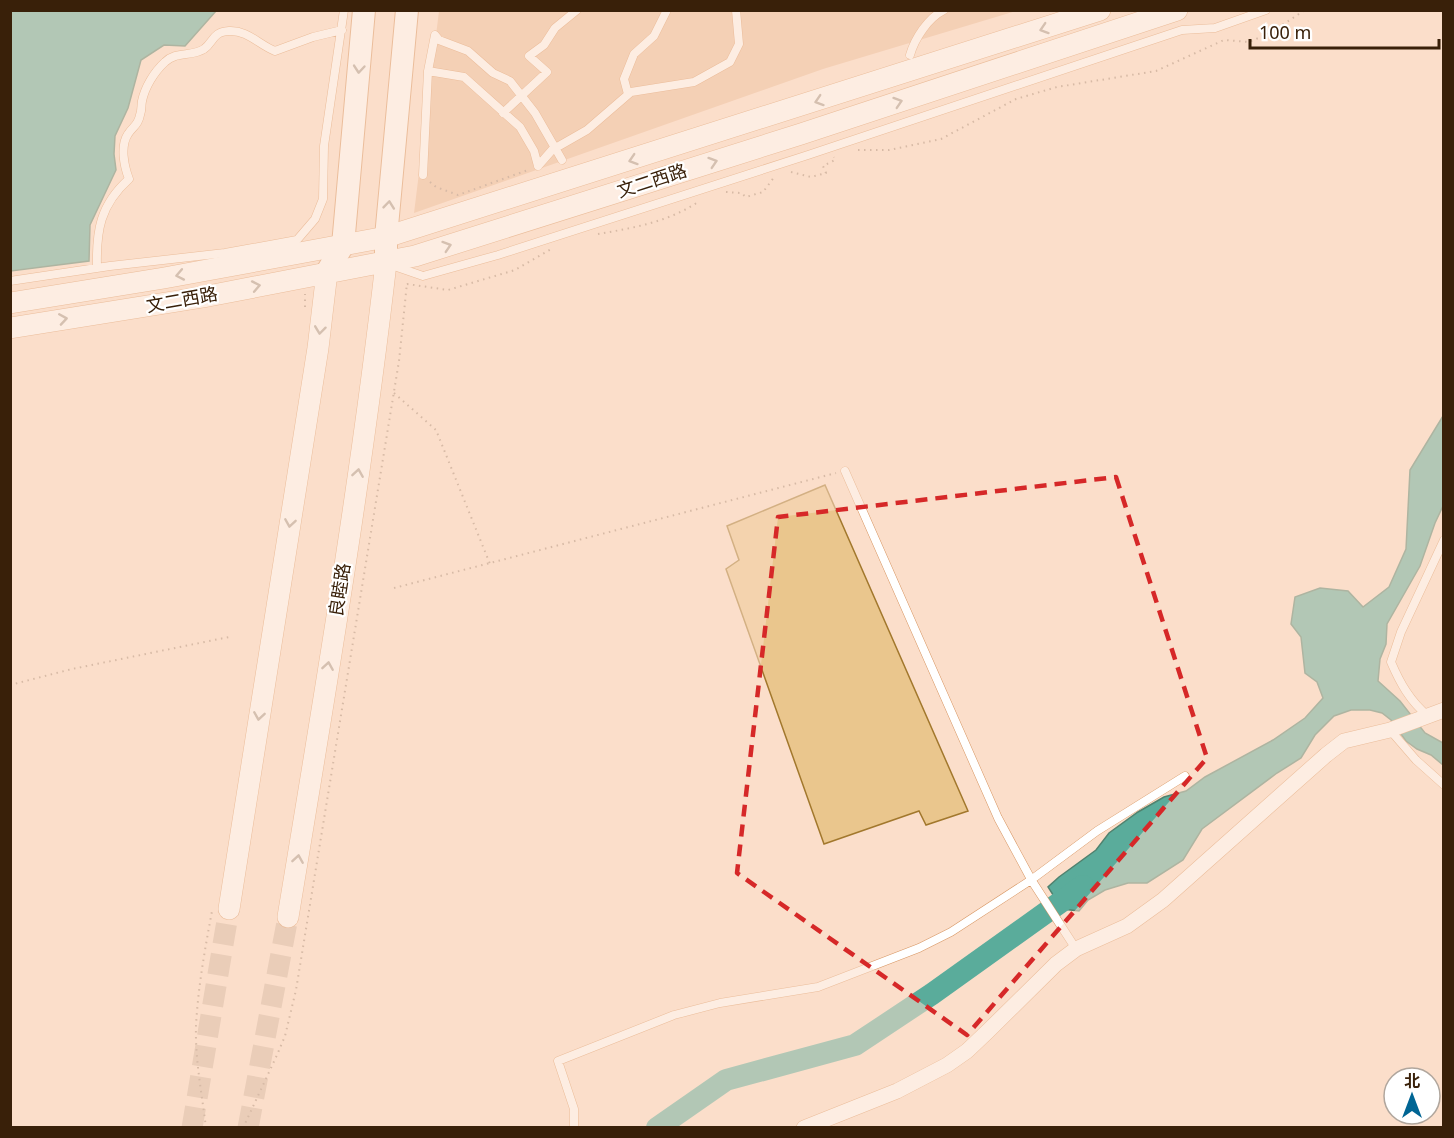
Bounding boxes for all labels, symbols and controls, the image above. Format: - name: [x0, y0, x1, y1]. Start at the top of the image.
- scale bar: [1250, 12, 1439, 50]
- text: 100 m: [1259, 20, 1311, 44]
- one-way arrow: [1039, 21, 1050, 34]
- one-way arrow: [353, 64, 366, 73]
- one-way arrow: [814, 94, 825, 106]
- one-way arrow: [892, 97, 903, 109]
- one-way arrow: [628, 153, 639, 165]
- one-way arrow: [707, 157, 718, 169]
- street label: 文二西路: [614, 158, 690, 203]
- one-way arrow: [382, 200, 395, 209]
- one-way arrow: [441, 241, 452, 254]
- one-way arrow: [176, 268, 186, 281]
- one-way arrow: [251, 280, 261, 293]
- street label: 文二西路: [144, 281, 219, 317]
- one-way arrow: [58, 313, 68, 326]
- one-way arrow: [314, 326, 327, 335]
- one-way arrow: [351, 469, 363, 478]
- one-way arrow: [284, 518, 296, 528]
- street label: 良睦路: [323, 561, 355, 618]
- one-way arrow: [322, 662, 334, 671]
- one-way arrow: [253, 710, 266, 720]
- one-way arrow: [291, 854, 304, 864]
- north arrow: [1382, 1066, 1442, 1126]
- text: 北: [1404, 1070, 1420, 1092]

